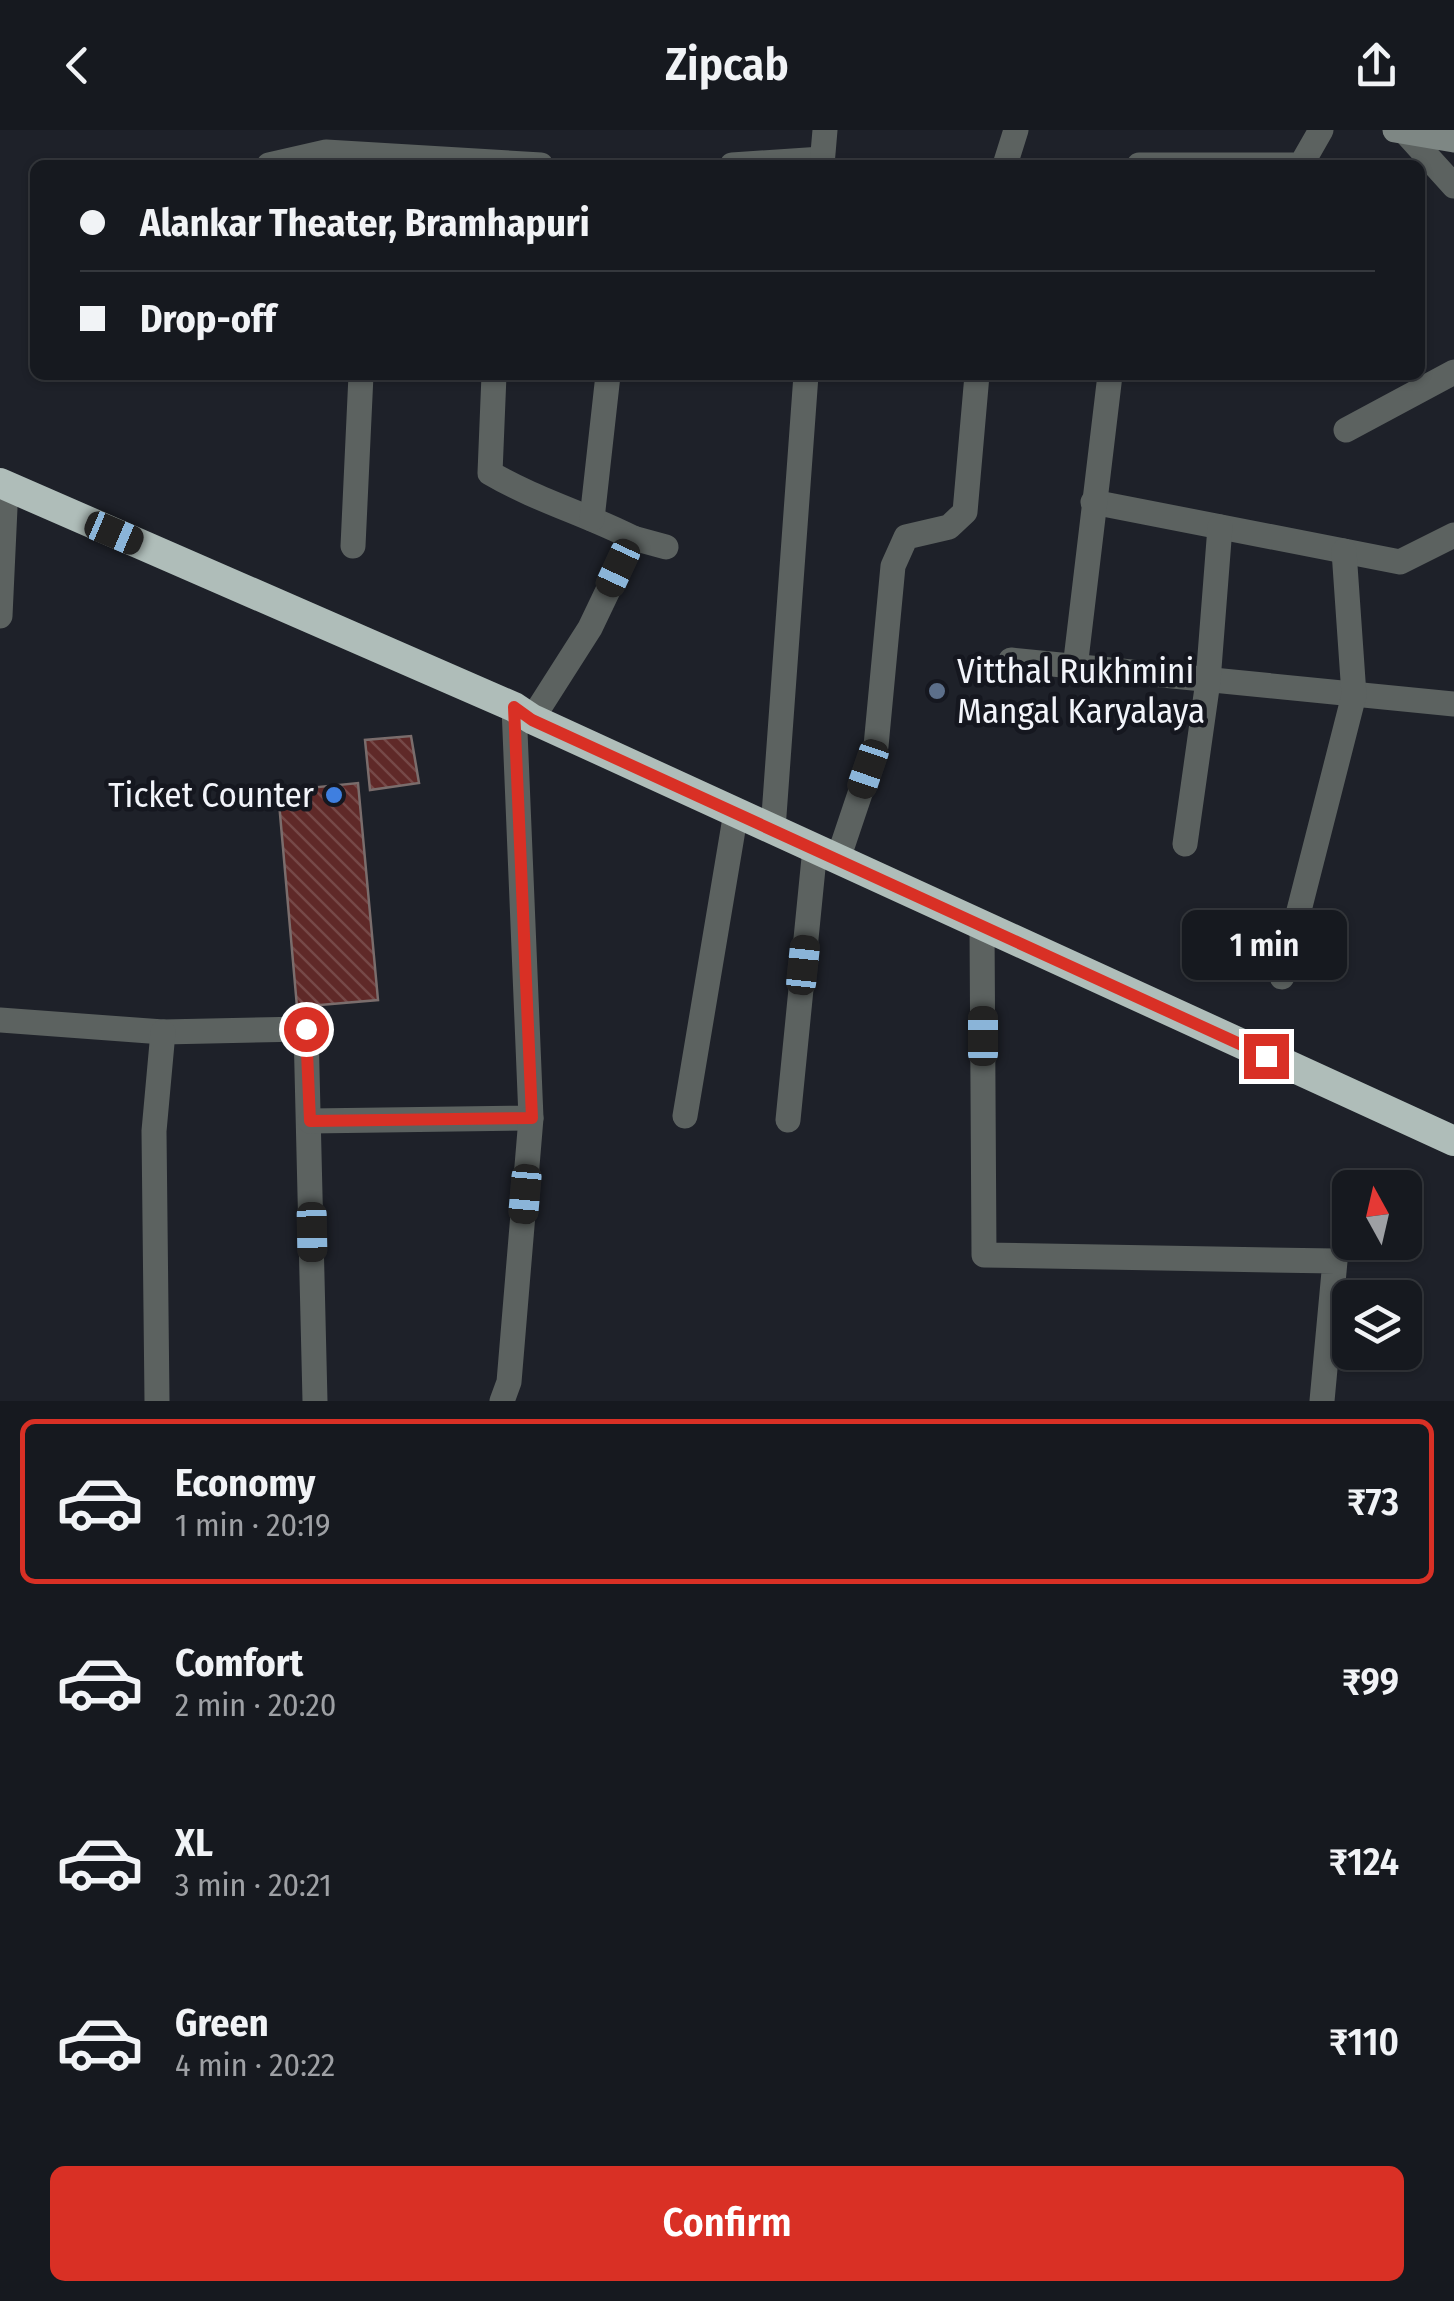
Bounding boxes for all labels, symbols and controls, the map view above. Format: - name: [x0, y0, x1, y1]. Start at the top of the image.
- icon: back: [50, 38, 105, 93]
- text: Zipcab: [665, 38, 789, 92]
- icon: share: [1349, 38, 1404, 93]
- text: Alankar Theater, Bramhapuri: [140, 200, 590, 246]
- text: Drop-off: [140, 296, 276, 342]
- car: [81, 507, 147, 559]
- car: [592, 534, 644, 602]
- place label: Vitthal Rukhmini Mangal Karyalaya: [957, 650, 1205, 732]
- marker: Vitthal Rukhmini Mangal Karyalaya: [926, 680, 948, 702]
- car: [844, 736, 892, 802]
- place label: Ticket Counter: [108, 774, 314, 816]
- marker: Ticket Counter: [323, 784, 345, 806]
- callout: 1 min: [1184, 911, 1348, 981]
- text: 1 min: [1230, 926, 1299, 964]
- car: [785, 934, 821, 996]
- car: [968, 1006, 998, 1066]
- route start: [284, 1007, 329, 1052]
- route end: [1244, 1034, 1289, 1079]
- car: [507, 1163, 543, 1225]
- north arrow: [1332, 1170, 1422, 1260]
- map controls: [1332, 1170, 1422, 1370]
- car: [296, 1202, 328, 1262]
- button: layers: [1332, 1280, 1422, 1370]
- icon: car: [55, 1457, 145, 1547]
- text: Economy: [175, 1460, 315, 1506]
- text: ₹73: [1347, 1479, 1399, 1525]
- text: 1 min · 20:19: [175, 1506, 331, 1544]
- icon: car: [55, 1637, 145, 1727]
- text: Comfort: [175, 1640, 303, 1686]
- text: ₹99: [1342, 1659, 1399, 1705]
- text: 2 min · 20:20: [175, 1686, 336, 1724]
- icon: car: [55, 1817, 145, 1907]
- text: XL: [175, 1820, 213, 1866]
- text: ₹124: [1329, 1839, 1399, 1885]
- text: 3 min · 20:21: [175, 1866, 332, 1904]
- icon: car: [55, 1997, 145, 2087]
- text: Green: [175, 2000, 269, 2046]
- text: ₹110: [1329, 2019, 1399, 2065]
- text: 4 min · 20:22: [175, 2046, 335, 2084]
- button: Confirm: [50, 2166, 1404, 2281]

